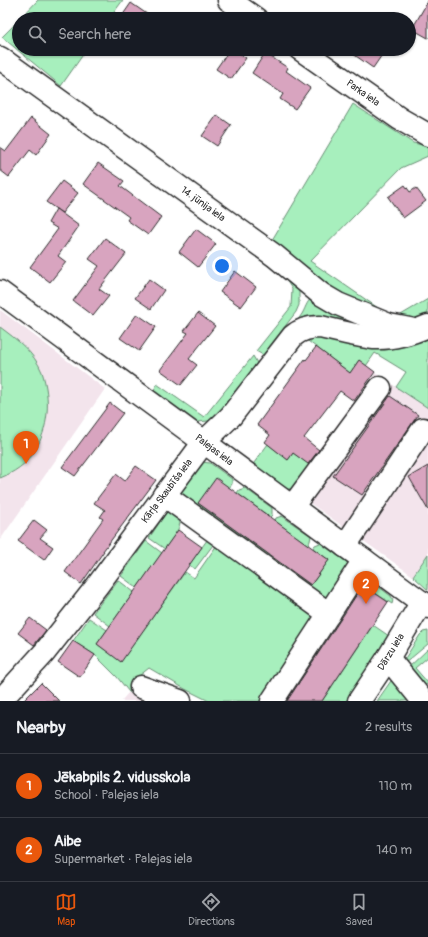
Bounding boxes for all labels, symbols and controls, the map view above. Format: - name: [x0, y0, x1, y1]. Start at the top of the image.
- search box: [12, 12, 416, 56]
- icon: search: [26, 23, 48, 45]
- text: Search here: [58, 25, 131, 44]
- street label: Parka iela: [344, 77, 382, 109]
- street label: 14. jūnija iela: [178, 184, 228, 224]
- your location: [212, 256, 232, 276]
- pin: 1: [13, 431, 39, 464]
- street label: Palejas iela: [193, 432, 236, 468]
- street label: Kārļa Skaubīša iela: [139, 456, 195, 525]
- pin: 2: [353, 571, 379, 604]
- street label: Dārzu iela: [375, 631, 407, 673]
- text: Nearby: [16, 717, 65, 738]
- text: 2 results: [365, 719, 412, 735]
- text: Jēkabpils 2. vidusskola: [54, 768, 191, 787]
- text: 1: [26, 778, 32, 794]
- text: 110 m: [379, 778, 412, 794]
- text: School · Palejas iela: [54, 787, 159, 803]
- text: Aibe: [54, 832, 81, 851]
- text: 2: [25, 842, 33, 858]
- text: 140 m: [376, 842, 412, 858]
- text: Supermarket · Palejas iela: [54, 851, 192, 867]
- tab: Map: [55, 891, 77, 928]
- tab: Directions: [188, 891, 235, 928]
- tab: Saved: [345, 891, 373, 928]

